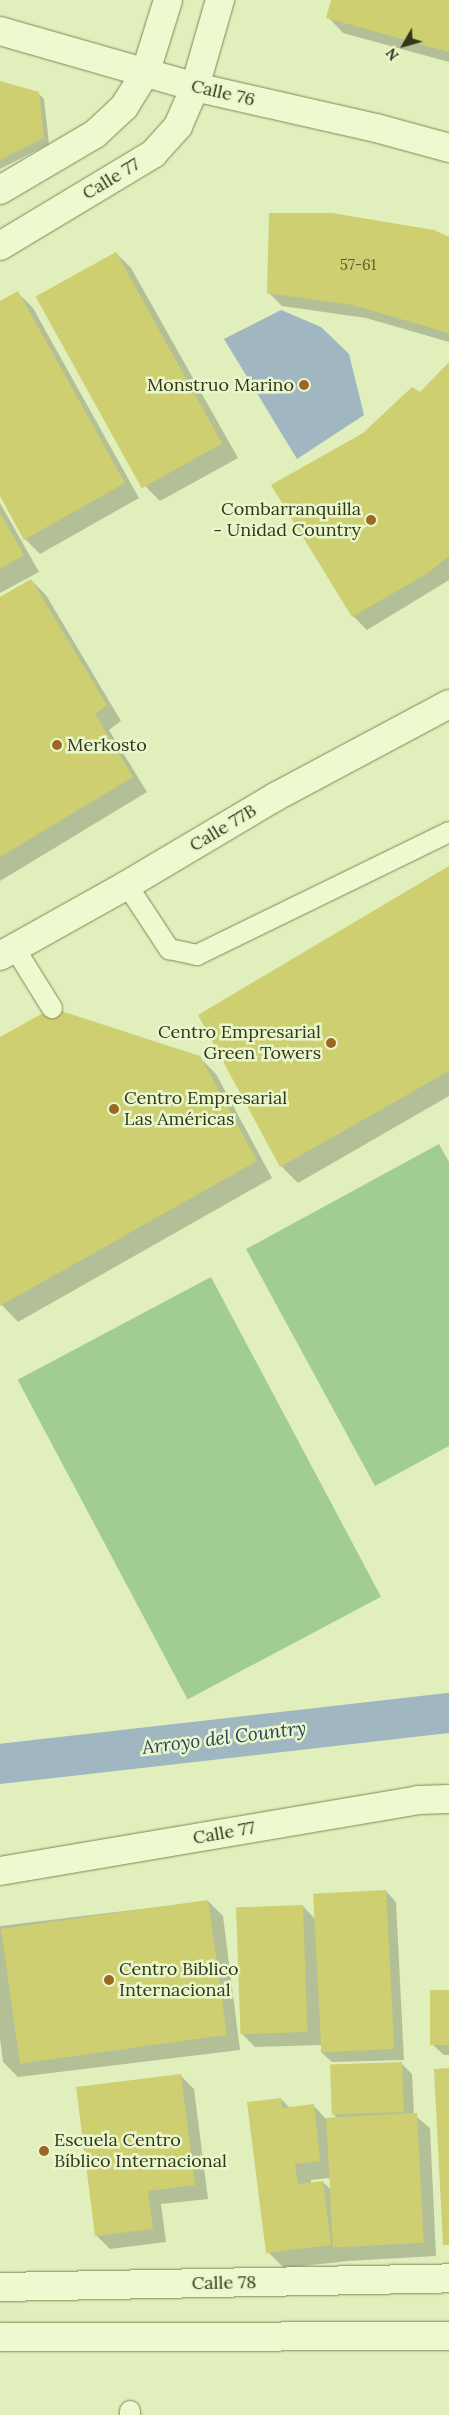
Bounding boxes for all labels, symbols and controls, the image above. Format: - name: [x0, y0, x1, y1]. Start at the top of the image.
- north arrow: [379, 20, 429, 70]
- text: N: [382, 44, 403, 64]
- street label: Calle 76: [189, 75, 257, 111]
- street label: Calle 77: [79, 154, 143, 204]
- house number: 57-61: [340, 256, 376, 274]
- place label: Monstruo Marino: [147, 374, 294, 396]
- marker: Monstruo Marino: [298, 379, 310, 391]
- place label: Combarranquilla - Unidad Country: [213, 499, 361, 542]
- marker: Combarranquilla - Unidad Country: [365, 514, 377, 526]
- place label: Merkosto: [67, 734, 147, 756]
- marker: Merkosto: [51, 739, 63, 751]
- street label: Calle 77B: [186, 800, 260, 856]
- place label: Centro Empresarial Green Towers: [158, 1022, 321, 1064]
- marker: Centro Empresarial Green Towers: [325, 1037, 337, 1049]
- place label: Centro Empresarial Las Américas: [124, 1088, 287, 1130]
- marker: Centro Empresarial Las Américas: [108, 1103, 120, 1115]
- water label: Arroyo del Country: [141, 1717, 307, 1759]
- street label: Calle 77: [191, 1817, 257, 1849]
- place label: Centro Biblico Internacional: [119, 1959, 239, 2002]
- marker: Centro Biblico Internacional: [103, 1974, 115, 1986]
- place label: Escuela Centro Bíblico Internacional: [54, 2130, 227, 2172]
- marker: Escuela Centro Bíblico Internacional: [38, 2145, 50, 2157]
- street label: Calle 78: [192, 2272, 256, 2294]

